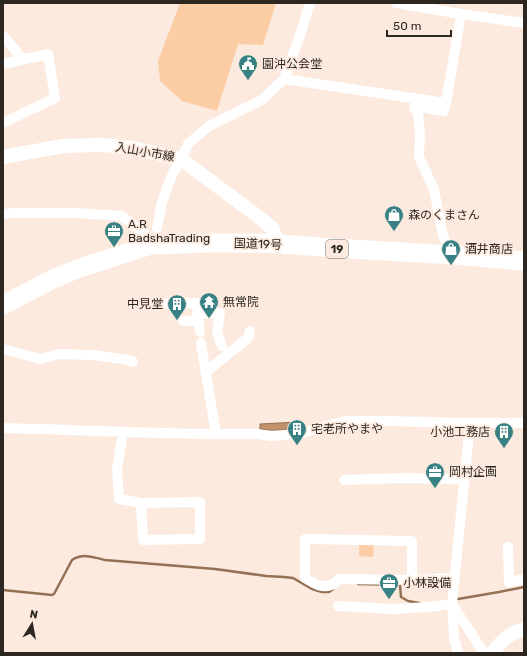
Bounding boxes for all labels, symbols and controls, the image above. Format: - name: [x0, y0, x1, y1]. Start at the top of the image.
- scale bar: [387, 12, 451, 38]
- text: 50 m: [393, 19, 421, 33]
- public building icon: 園沖公会堂: [237, 53, 259, 81]
- place label: 園沖公会堂: [262, 57, 322, 71]
- street label: 入山小市線: [114, 140, 176, 164]
- shop icon: 森のくまさん: [383, 204, 405, 232]
- place label: 森のくまさん: [408, 208, 480, 222]
- place label: A.R BadshaTrading: [128, 217, 210, 245]
- office icon: A.R BadshaTrading: [103, 220, 125, 248]
- street label: 国道19号: [234, 236, 282, 252]
- shop icon: 酒井商店: [440, 238, 462, 266]
- road number: 19: [326, 240, 348, 258]
- place label: 酒井商店: [465, 242, 513, 256]
- temple icon: 無常院: [198, 291, 220, 319]
- building icon: 中見堂: [166, 293, 188, 321]
- place label: 無常院: [223, 295, 259, 309]
- place label: 中見堂: [127, 297, 163, 311]
- building icon: 宅老所やまや: [286, 418, 308, 446]
- building icon: 小池工務店: [493, 421, 515, 449]
- place label: 宅老所やまや: [311, 422, 383, 436]
- place label: 小池工務店: [430, 425, 490, 439]
- office icon: 岡村企画: [424, 461, 446, 489]
- place label: 岡村企画: [449, 465, 497, 479]
- office icon: 小林設備: [378, 572, 400, 600]
- place label: 小林設備: [403, 576, 451, 590]
- north arrow: [12, 604, 52, 644]
- text: N: [29, 608, 39, 622]

